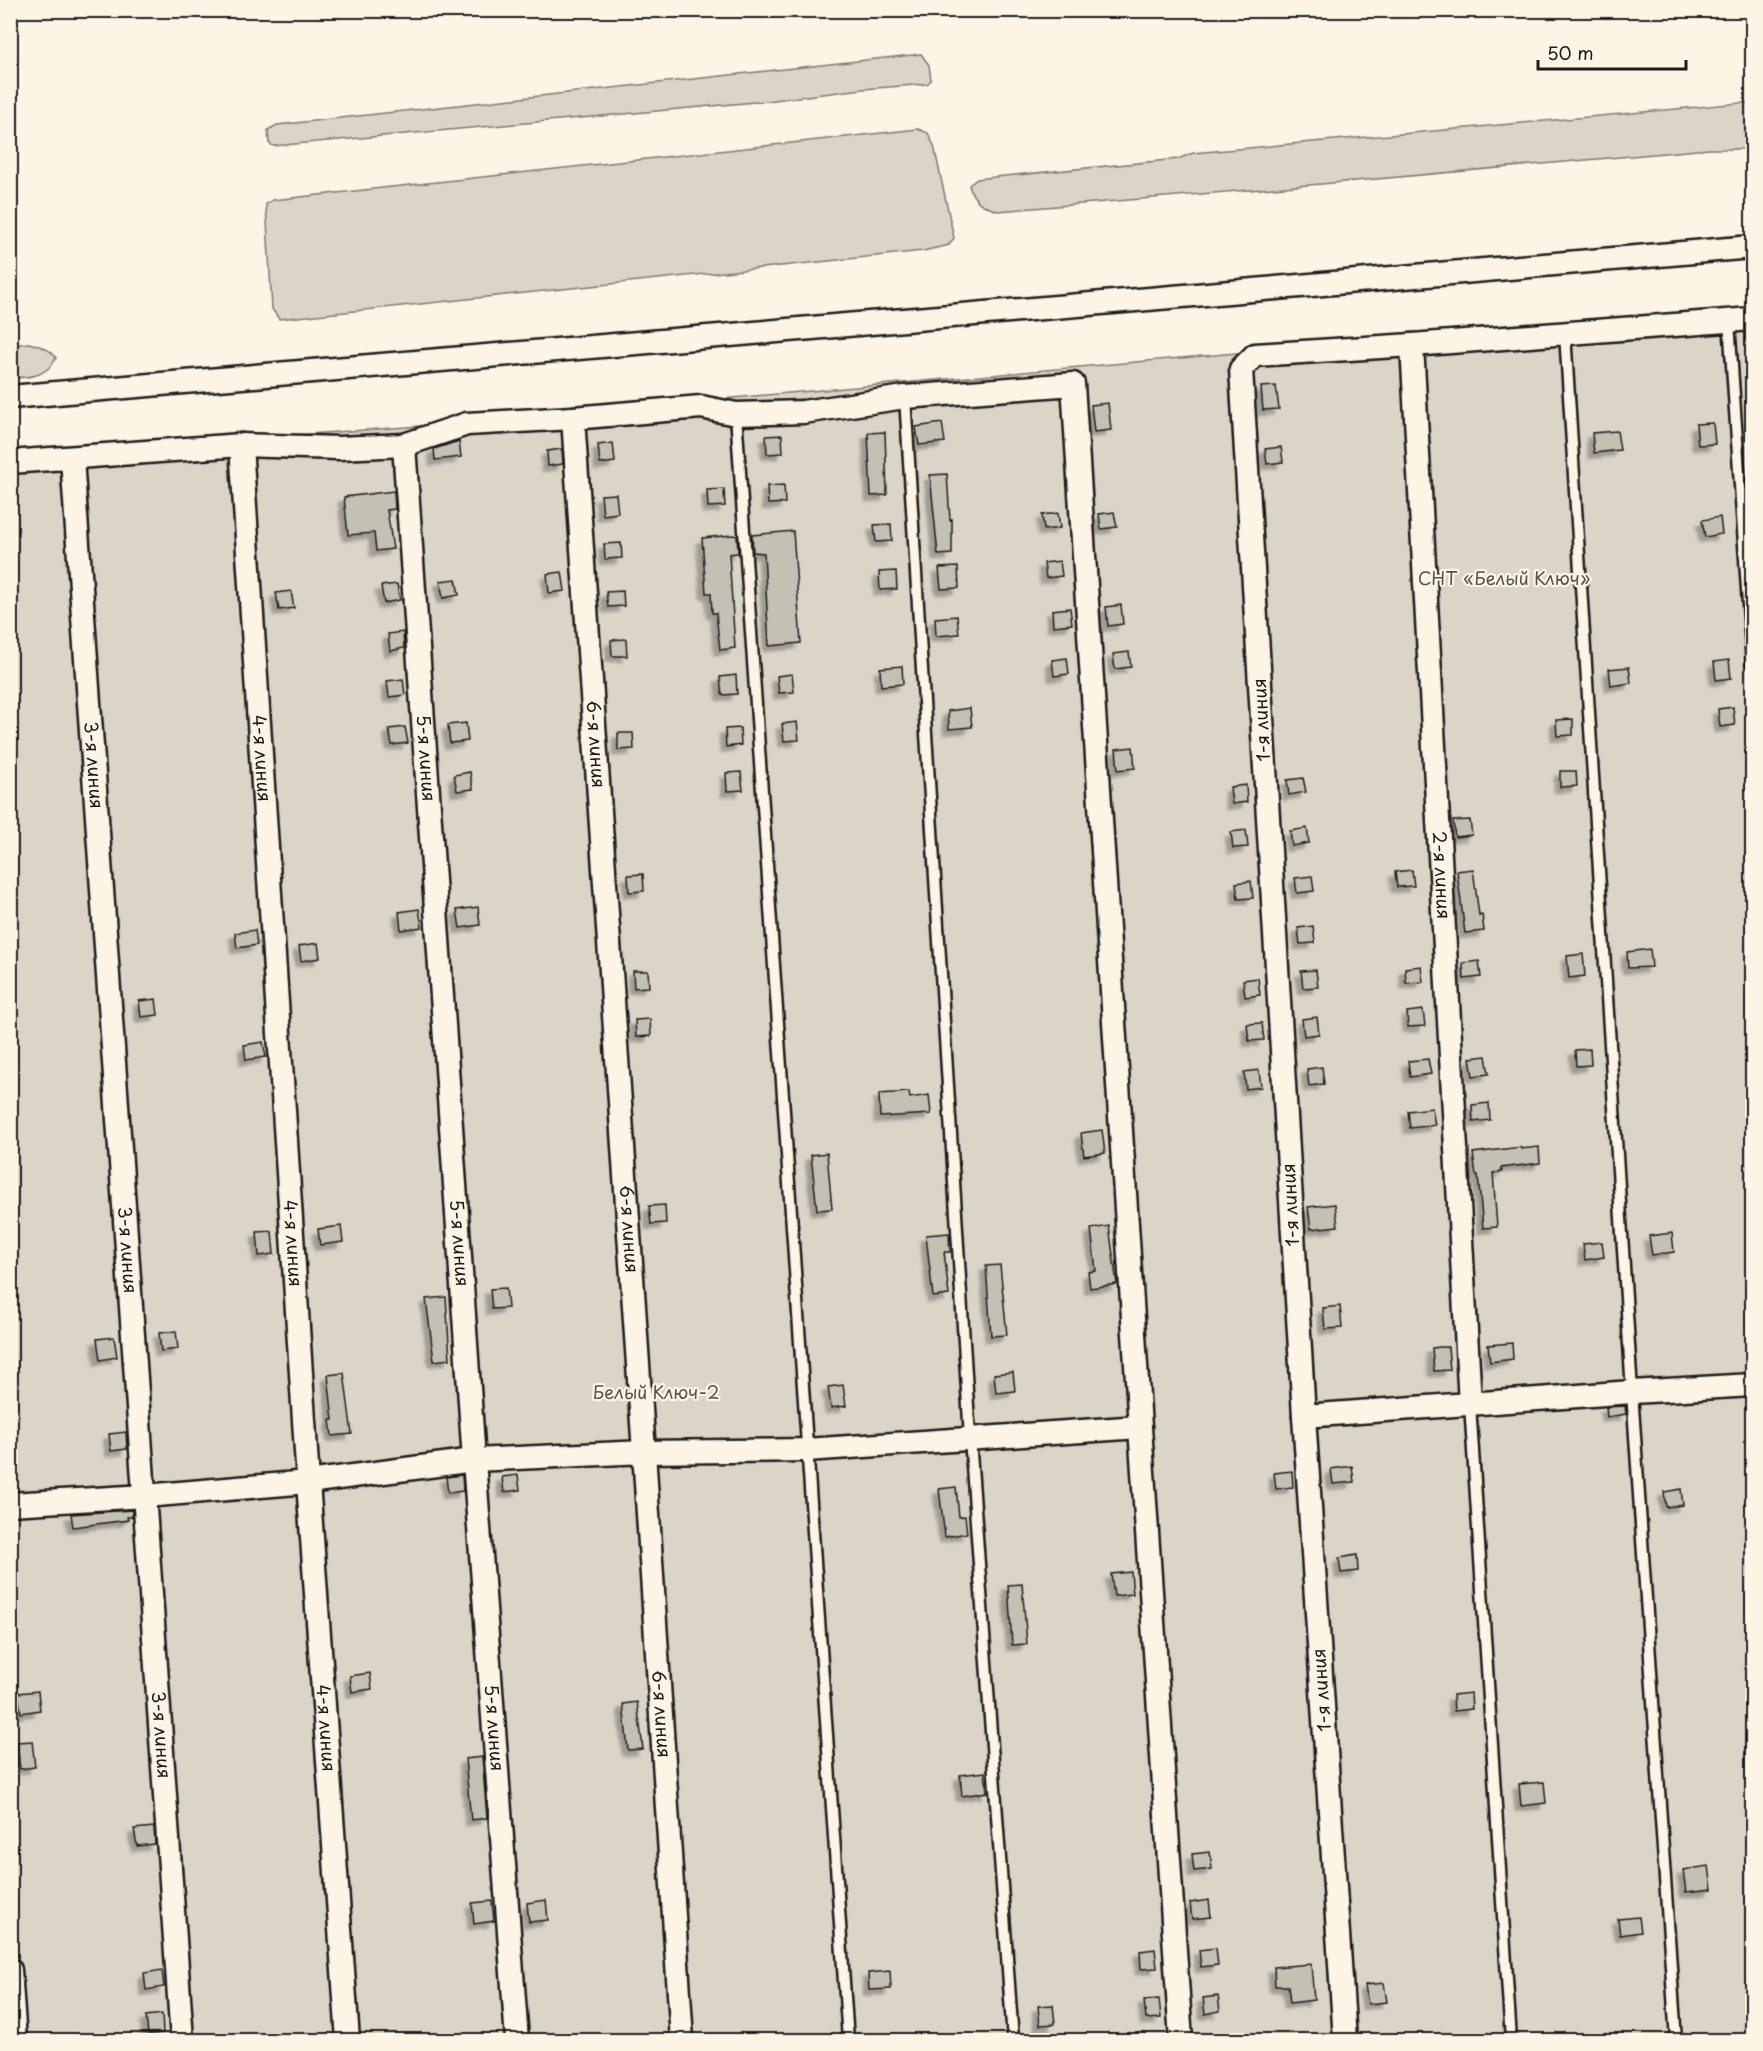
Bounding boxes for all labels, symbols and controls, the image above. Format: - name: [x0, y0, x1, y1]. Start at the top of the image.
- scale bar: [1538, 33, 1686, 71]
- text: 50 m: [1547, 39, 1594, 66]
- park label: СНТ «Белый Ключ»: [1418, 564, 1590, 591]
- street label: 1-я линия: [1245, 678, 1276, 762]
- street label: 6-я линия: [580, 699, 613, 789]
- street label: 4-я линия: [246, 714, 279, 803]
- street label: 5-я линия: [411, 714, 444, 802]
- street label: 3-я линия: [78, 721, 111, 810]
- street label: 2-я линия: [1427, 830, 1458, 920]
- street label: 1-я линия: [1274, 1163, 1305, 1247]
- street label: 6-я линия: [614, 1184, 647, 1274]
- street label: 4-я линия: [278, 1199, 310, 1288]
- street label: 5-я линия: [444, 1199, 477, 1287]
- street label: 3-я линия: [112, 1205, 145, 1294]
- park label: Белый Ключ-2: [593, 1378, 719, 1405]
- street label: 1-я линия: [1304, 1648, 1337, 1733]
- street label: 6-я линия: [646, 1669, 679, 1759]
- street label: 5-я линия: [479, 1683, 512, 1772]
- street label: 4-я линия: [311, 1684, 344, 1773]
- street label: 3-я линия: [146, 1690, 179, 1779]

